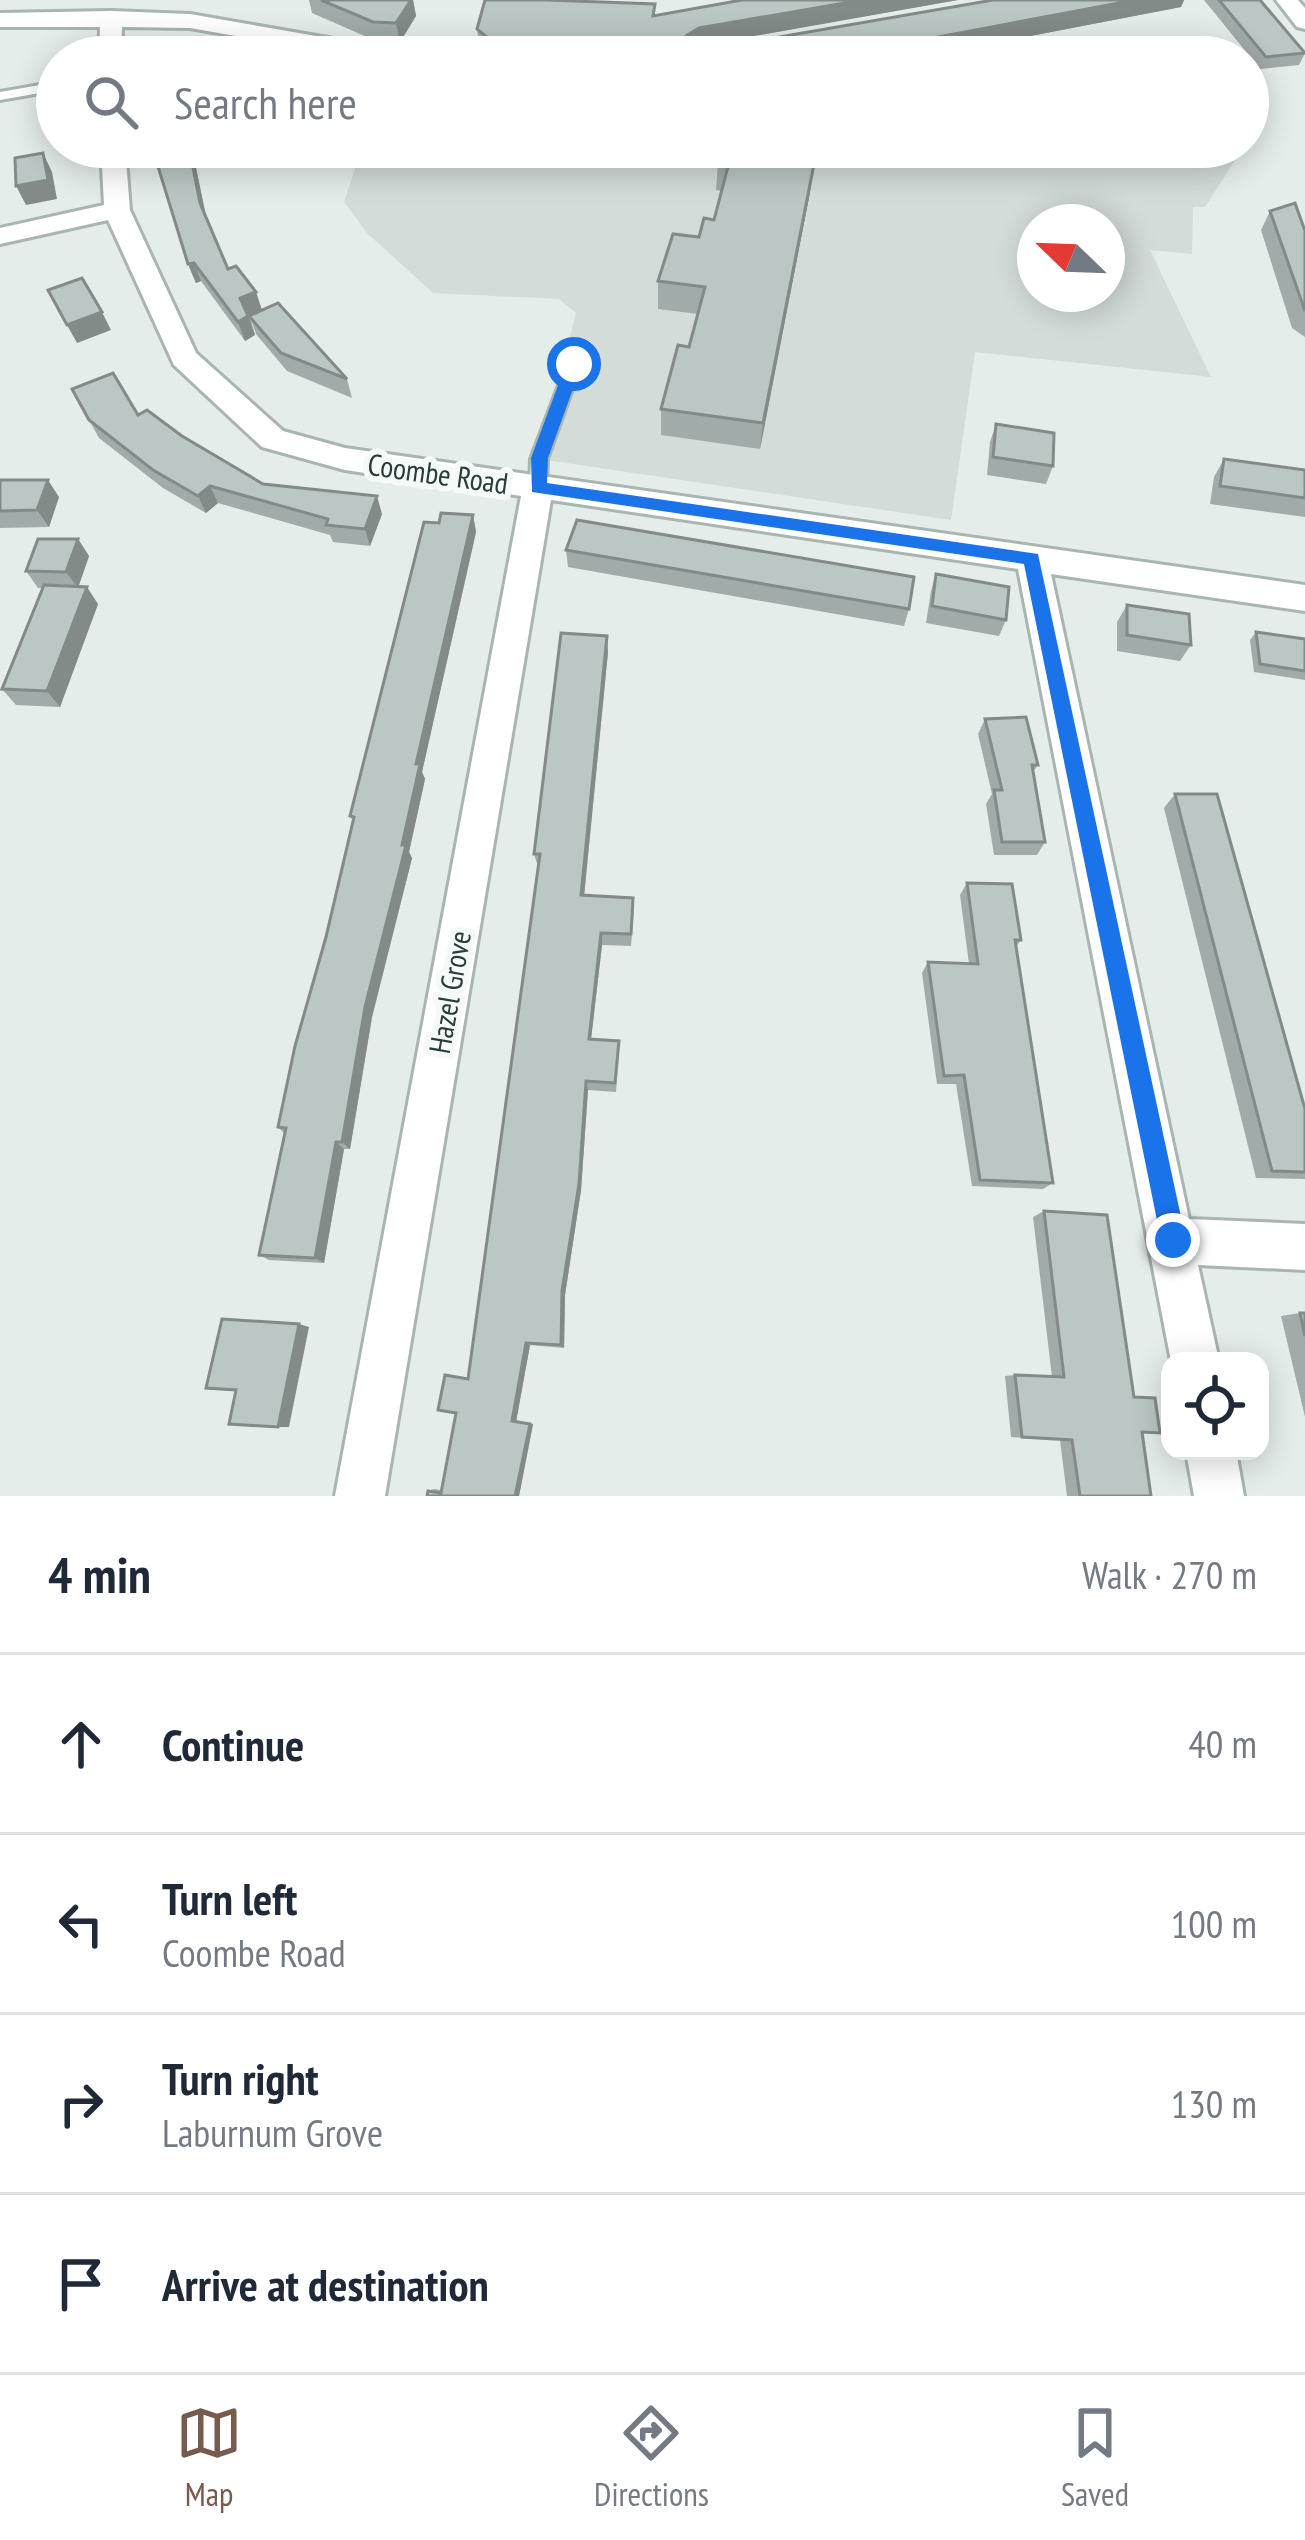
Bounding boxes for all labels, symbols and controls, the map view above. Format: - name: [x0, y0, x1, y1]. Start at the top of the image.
- search box: [36, 36, 1269, 168]
- icon: search: [78, 69, 144, 135]
- text: Search here: [174, 73, 357, 131]
- north arrow: [1017, 204, 1125, 312]
- route start: [547, 337, 601, 391]
- street label: Coombe Road: [365, 444, 511, 502]
- street label: Hazel Grove: [419, 928, 479, 1056]
- route end: [1146, 1213, 1200, 1267]
- map controls: [1161, 1352, 1269, 1460]
- button: locate: [1161, 1352, 1269, 1460]
- text: 4 min: [48, 1541, 151, 1607]
- text: Walk · 270 m: [1082, 1549, 1257, 1600]
- icon: ahead: [48, 1711, 114, 1777]
- text: Continue: [162, 1715, 304, 1773]
- text: 40 m: [1188, 1718, 1257, 1769]
- text: Turn left: [162, 1869, 297, 1927]
- icon: left: [48, 1891, 114, 1957]
- text: 100 m: [1171, 1898, 1257, 1949]
- text: Coombe Road: [162, 1927, 346, 1978]
- text: Turn right: [162, 2049, 319, 2107]
- icon: right: [48, 2071, 114, 2137]
- text: 130 m: [1171, 2078, 1257, 2129]
- text: Laburnum Grove: [162, 2107, 383, 2158]
- icon: arrive: [48, 2251, 114, 2317]
- text: Arrive at destination: [162, 2255, 489, 2313]
- tab: Map: [176, 2400, 242, 2515]
- tab: Directions: [594, 2400, 709, 2515]
- tab: Saved: [1061, 2400, 1129, 2515]

